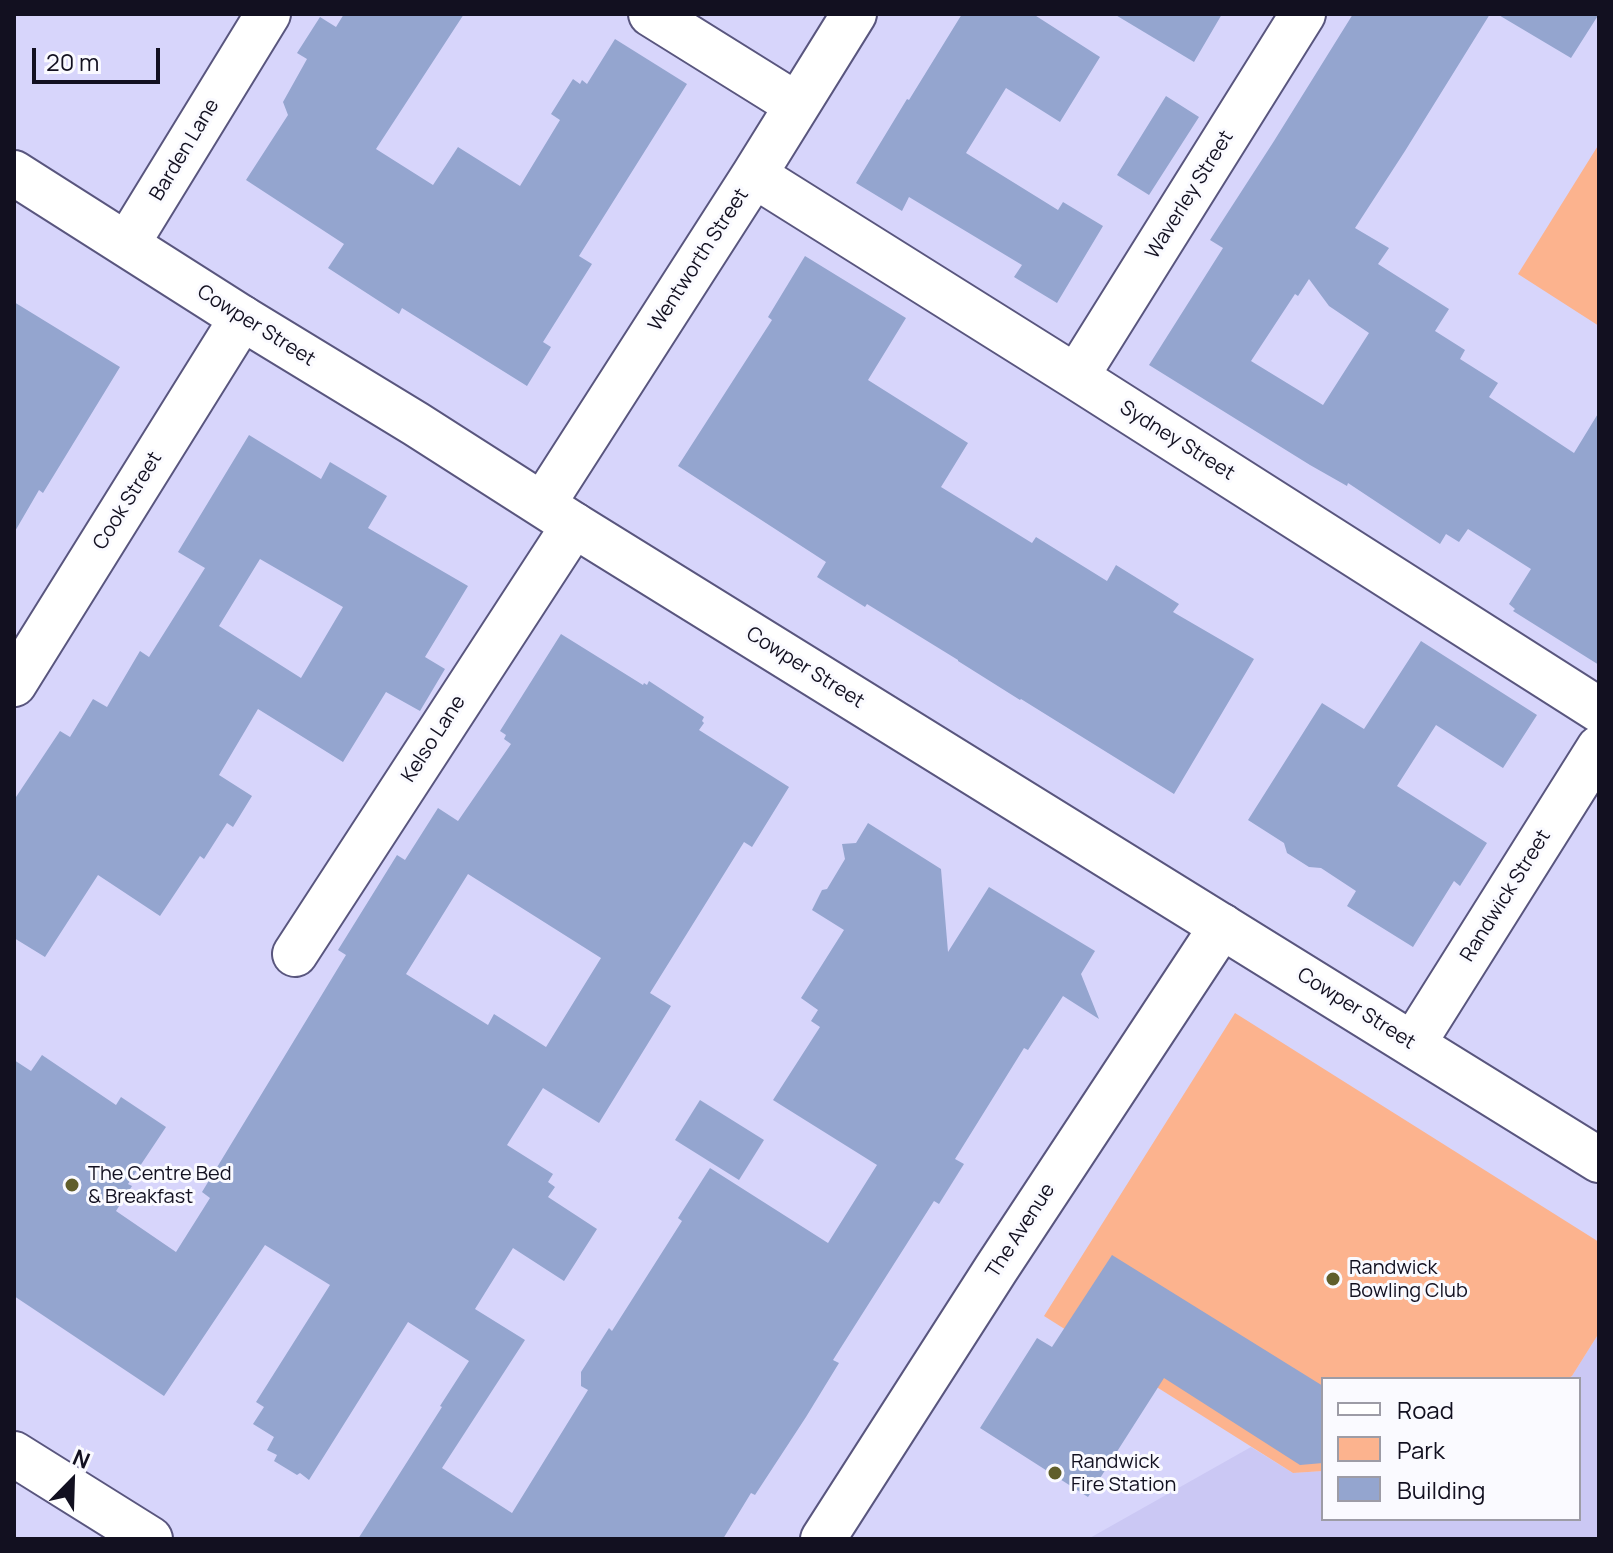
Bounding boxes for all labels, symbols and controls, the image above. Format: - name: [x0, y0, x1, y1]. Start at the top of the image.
- scale bar: [36, 32, 164, 82]
- text: 20 m: [46, 45, 99, 78]
- street label: Barden Lane: [145, 95, 225, 205]
- street label: Waverley Street: [1141, 126, 1239, 264]
- street label: Wentworth Street: [644, 184, 754, 336]
- street label: Cowper Street: [193, 280, 319, 372]
- street label: Sydney Street: [1115, 396, 1239, 486]
- street label: Cook Street: [89, 448, 167, 554]
- street label: Cowper Street: [742, 622, 868, 714]
- street label: Kelso Lane: [397, 691, 471, 787]
- street label: Randwick Street: [1456, 826, 1556, 966]
- street label: Cowper Street: [1293, 963, 1419, 1055]
- place label: The Centre Bed & Breakfast: [88, 1162, 232, 1209]
- marker: The Centre Bed & Breakfast: [63, 1176, 81, 1194]
- street label: The Avenue: [982, 1179, 1060, 1283]
- place label: Randwick Bowling Club: [1349, 1256, 1468, 1303]
- marker: Randwick Bowling Club: [1324, 1270, 1342, 1288]
- legend: [1321, 1377, 1581, 1521]
- text: Road: [1397, 1393, 1454, 1426]
- text: Park: [1397, 1433, 1445, 1466]
- north arrow: [32, 1441, 112, 1521]
- text: N: [68, 1442, 95, 1476]
- place label: Randwick Fire Station: [1071, 1450, 1176, 1497]
- marker: Randwick Fire Station: [1046, 1464, 1064, 1482]
- text: Building: [1397, 1473, 1485, 1506]

